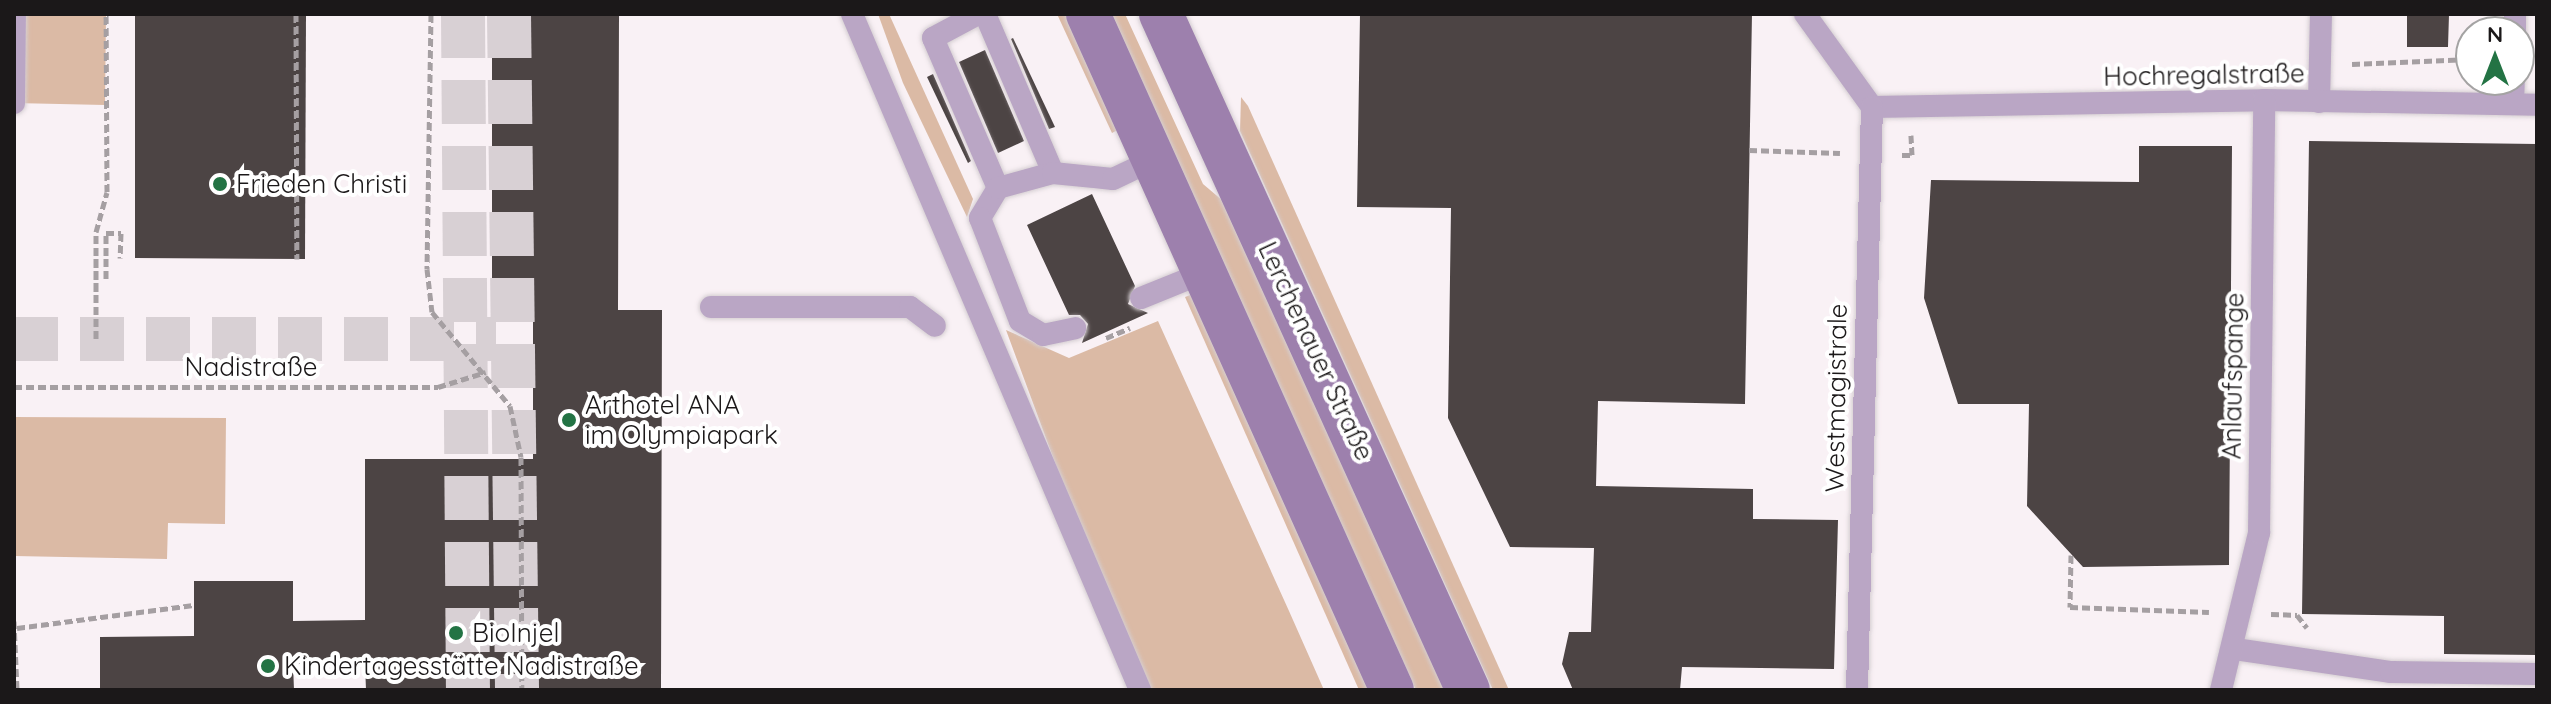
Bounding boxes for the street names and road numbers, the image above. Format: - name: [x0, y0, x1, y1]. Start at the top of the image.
- street label: Hochregalstraße: [2103, 58, 2305, 92]
- street label: Lerchenauer Straße: [1252, 237, 1380, 465]
- street label: Anlaufspange: [2216, 292, 2250, 460]
- street label: Westmagistrale: [1819, 303, 1853, 493]
- street label: Nadistraße: [185, 351, 317, 383]

